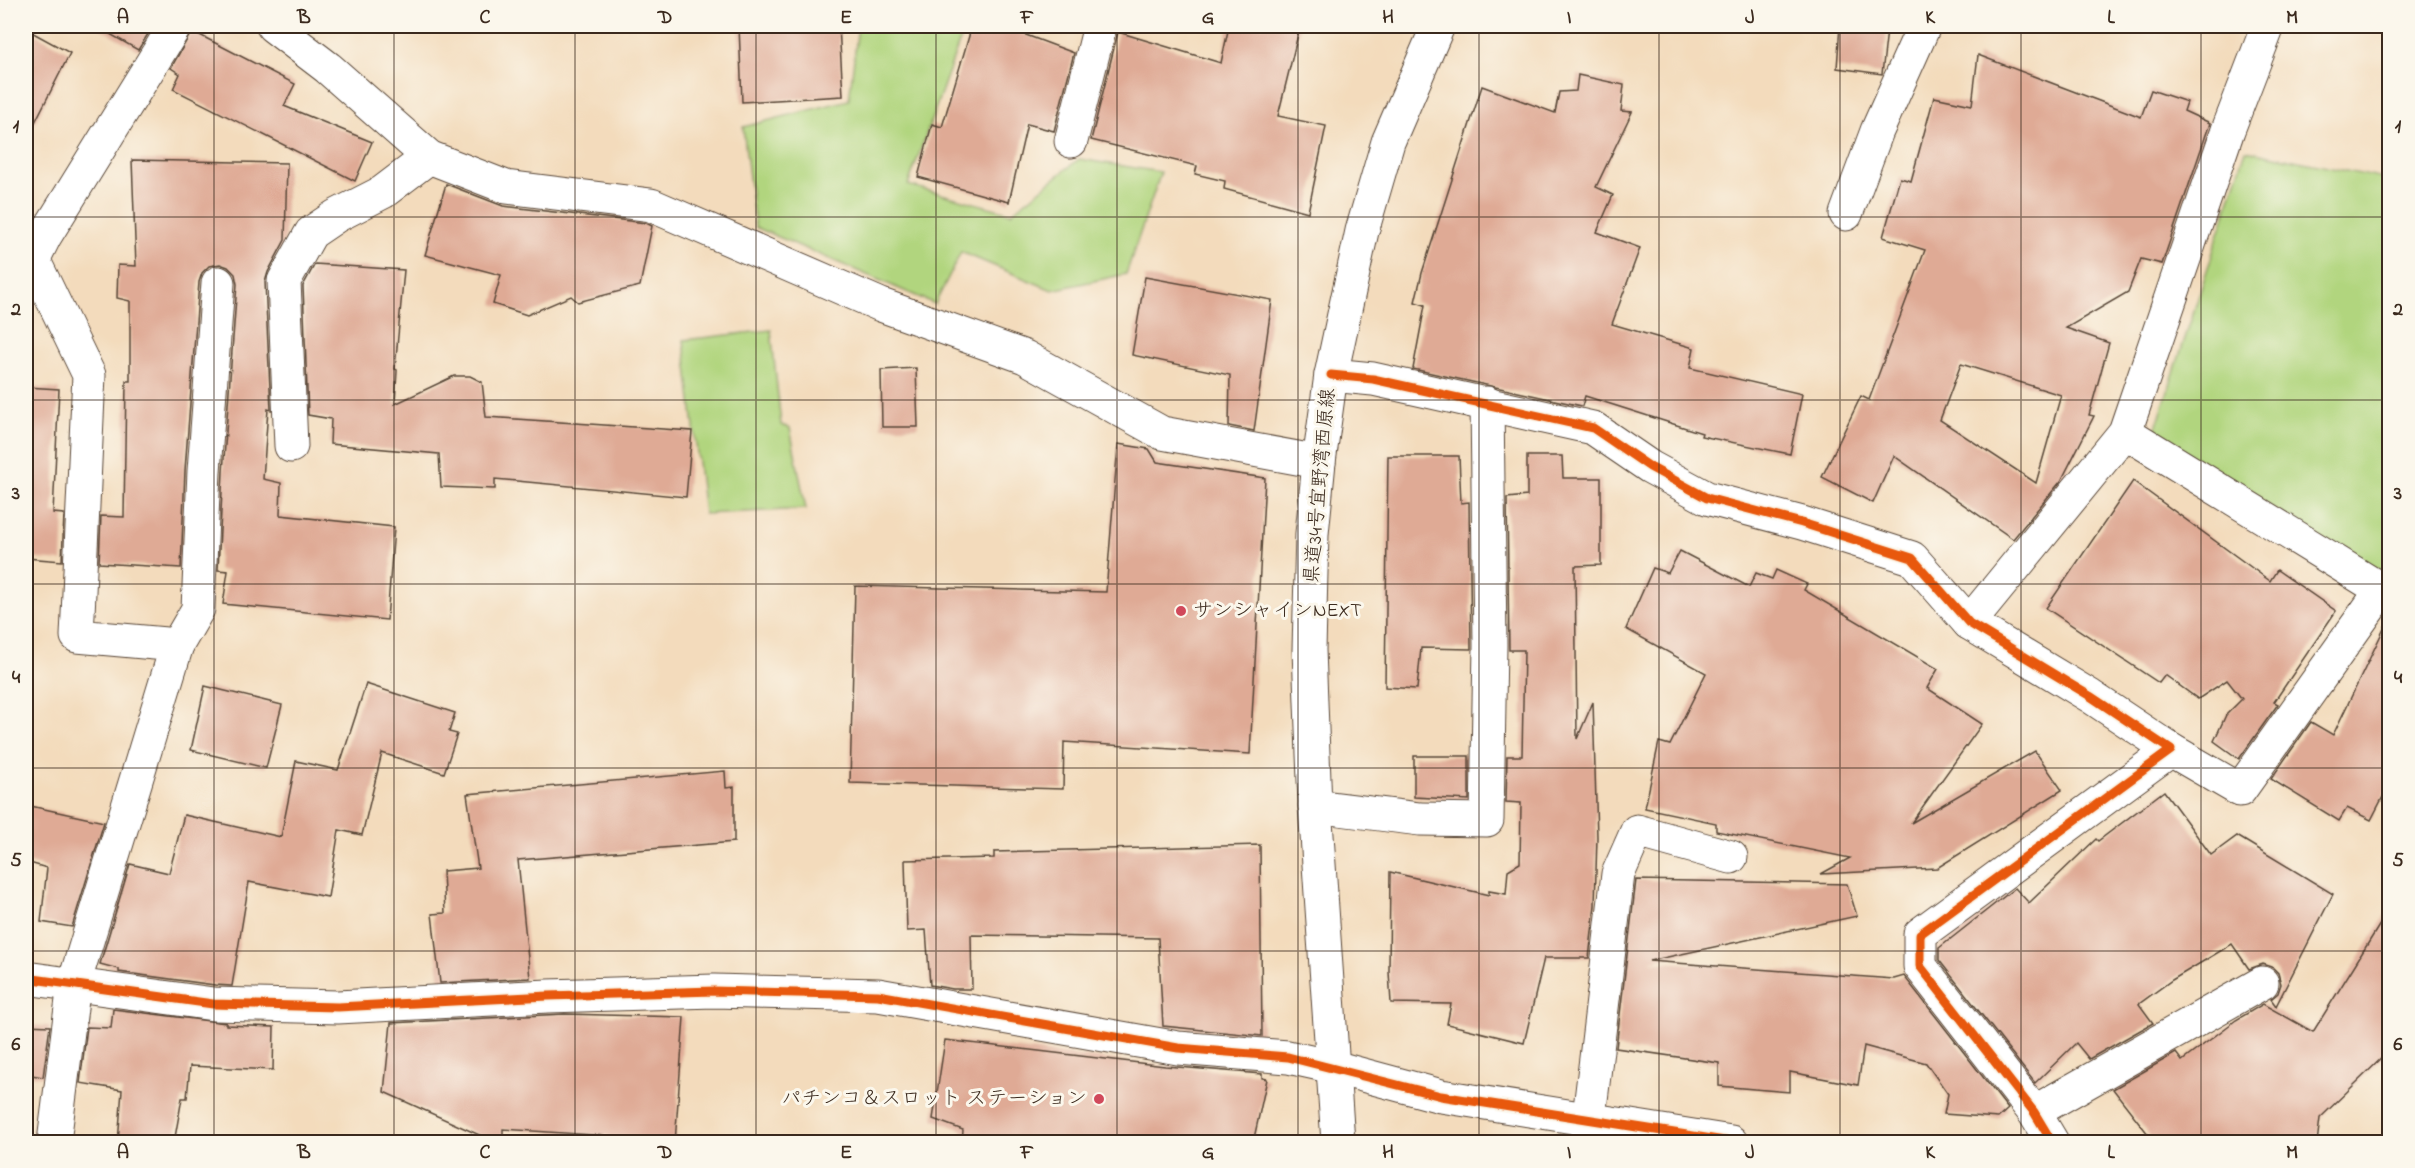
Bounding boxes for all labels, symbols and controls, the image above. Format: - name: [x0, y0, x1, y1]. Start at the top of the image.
- text: A: [117, 4, 129, 33]
- text: B: [296, 4, 311, 33]
- text: C: [480, 4, 491, 33]
- text: D: [657, 4, 672, 33]
- text: E: [840, 4, 852, 33]
- text: F: [1020, 4, 1034, 33]
- text: G: [1202, 4, 1215, 33]
- text: H: [1382, 4, 1394, 33]
- text: I: [1567, 4, 1572, 33]
- text: J: [1745, 4, 1755, 33]
- text: K: [1925, 4, 1936, 33]
- text: L: [2107, 4, 2115, 33]
- text: M: [2286, 4, 2298, 33]
- text: 1: [13, 113, 20, 142]
- text: 1: [2395, 113, 2402, 142]
- text: 2: [10, 296, 21, 325]
- text: 2: [2392, 296, 2403, 325]
- street label: 県道34号宜野湾西原線: [1298, 387, 1344, 585]
- text: 3: [11, 480, 20, 509]
- text: 3: [2393, 480, 2402, 509]
- place label: サンシャインNEXT: [1193, 597, 1362, 626]
- marker: サンシャインNEXT: [1174, 604, 1188, 618]
- text: 4: [12, 664, 21, 693]
- text: 4: [2394, 664, 2403, 693]
- text: 5: [10, 847, 22, 876]
- text: 5: [2392, 847, 2404, 876]
- text: 6: [12, 1031, 21, 1060]
- text: 6: [2394, 1031, 2403, 1060]
- place label: パチンコ＆スロット ステーション: [781, 1085, 1087, 1114]
- marker: パチンコ＆スロット ステーション: [1092, 1092, 1106, 1106]
- text: A: [117, 1139, 129, 1168]
- text: B: [296, 1139, 311, 1168]
- text: C: [480, 1139, 491, 1168]
- text: D: [657, 1139, 672, 1168]
- text: E: [840, 1139, 852, 1168]
- text: F: [1020, 1139, 1034, 1168]
- text: G: [1202, 1139, 1215, 1168]
- text: H: [1382, 1139, 1394, 1168]
- text: I: [1567, 1139, 1572, 1168]
- text: J: [1745, 1139, 1755, 1168]
- text: K: [1925, 1139, 1936, 1168]
- text: L: [2107, 1139, 2115, 1168]
- text: M: [2286, 1139, 2298, 1168]

